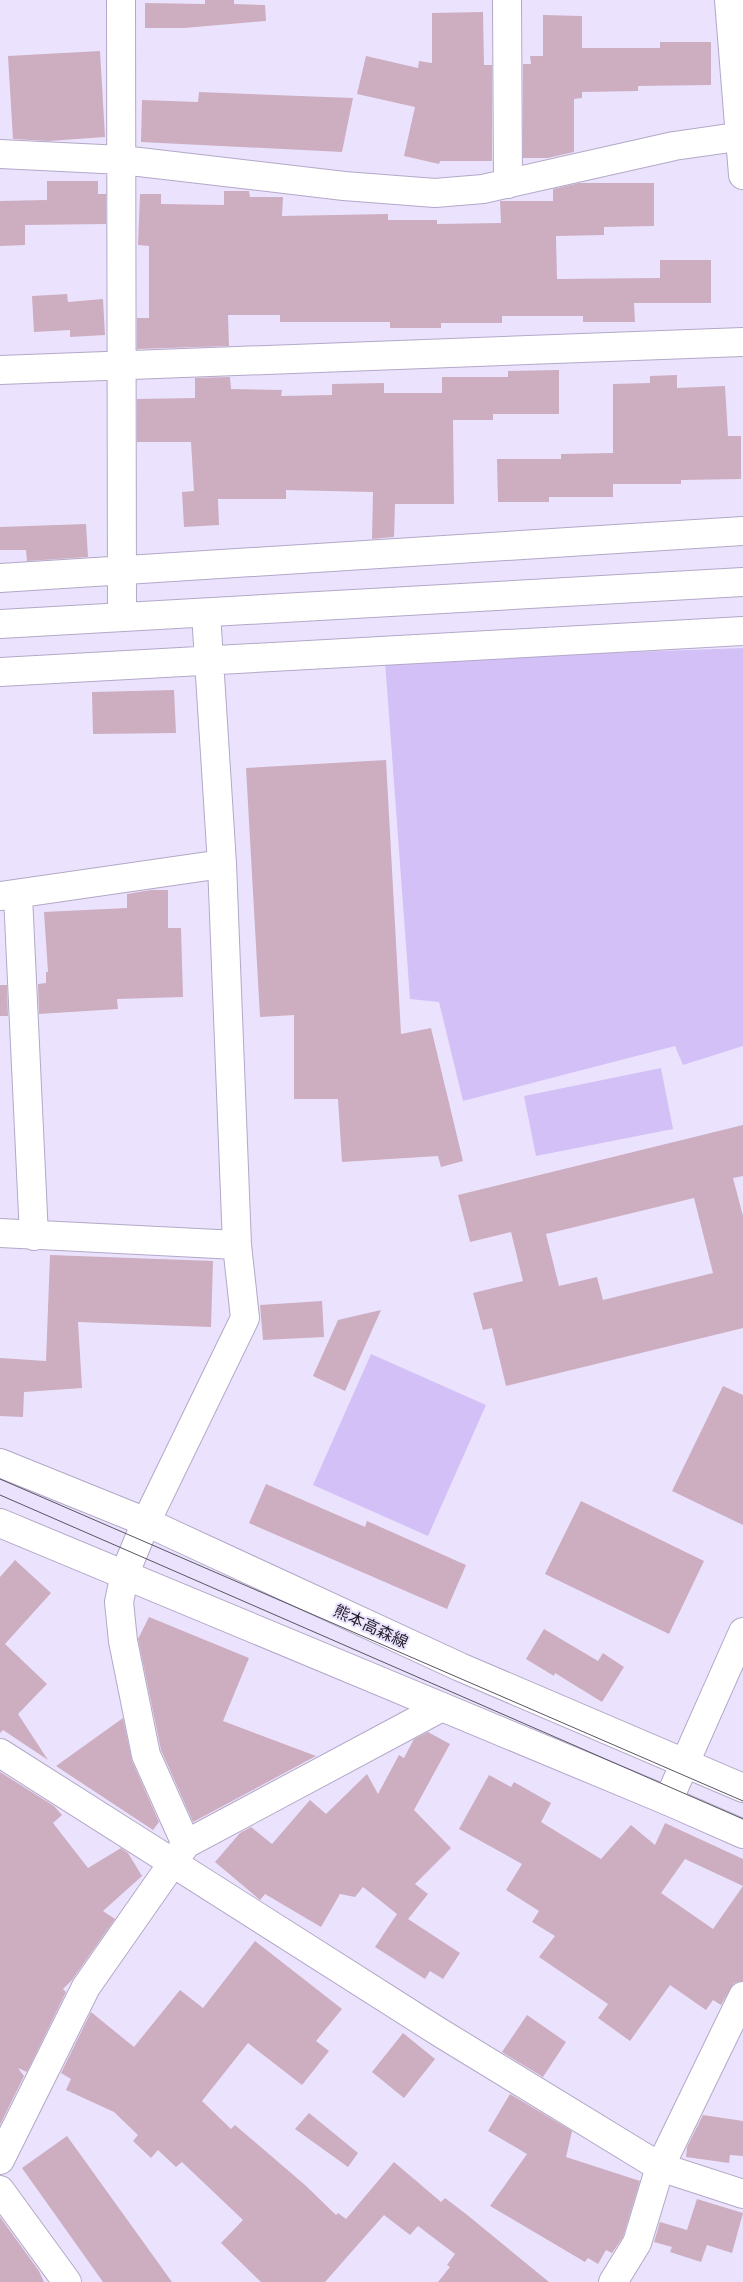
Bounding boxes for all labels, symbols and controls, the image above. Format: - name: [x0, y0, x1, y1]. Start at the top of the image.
- street label: 熊本高森線: [331, 1600, 411, 1652]

